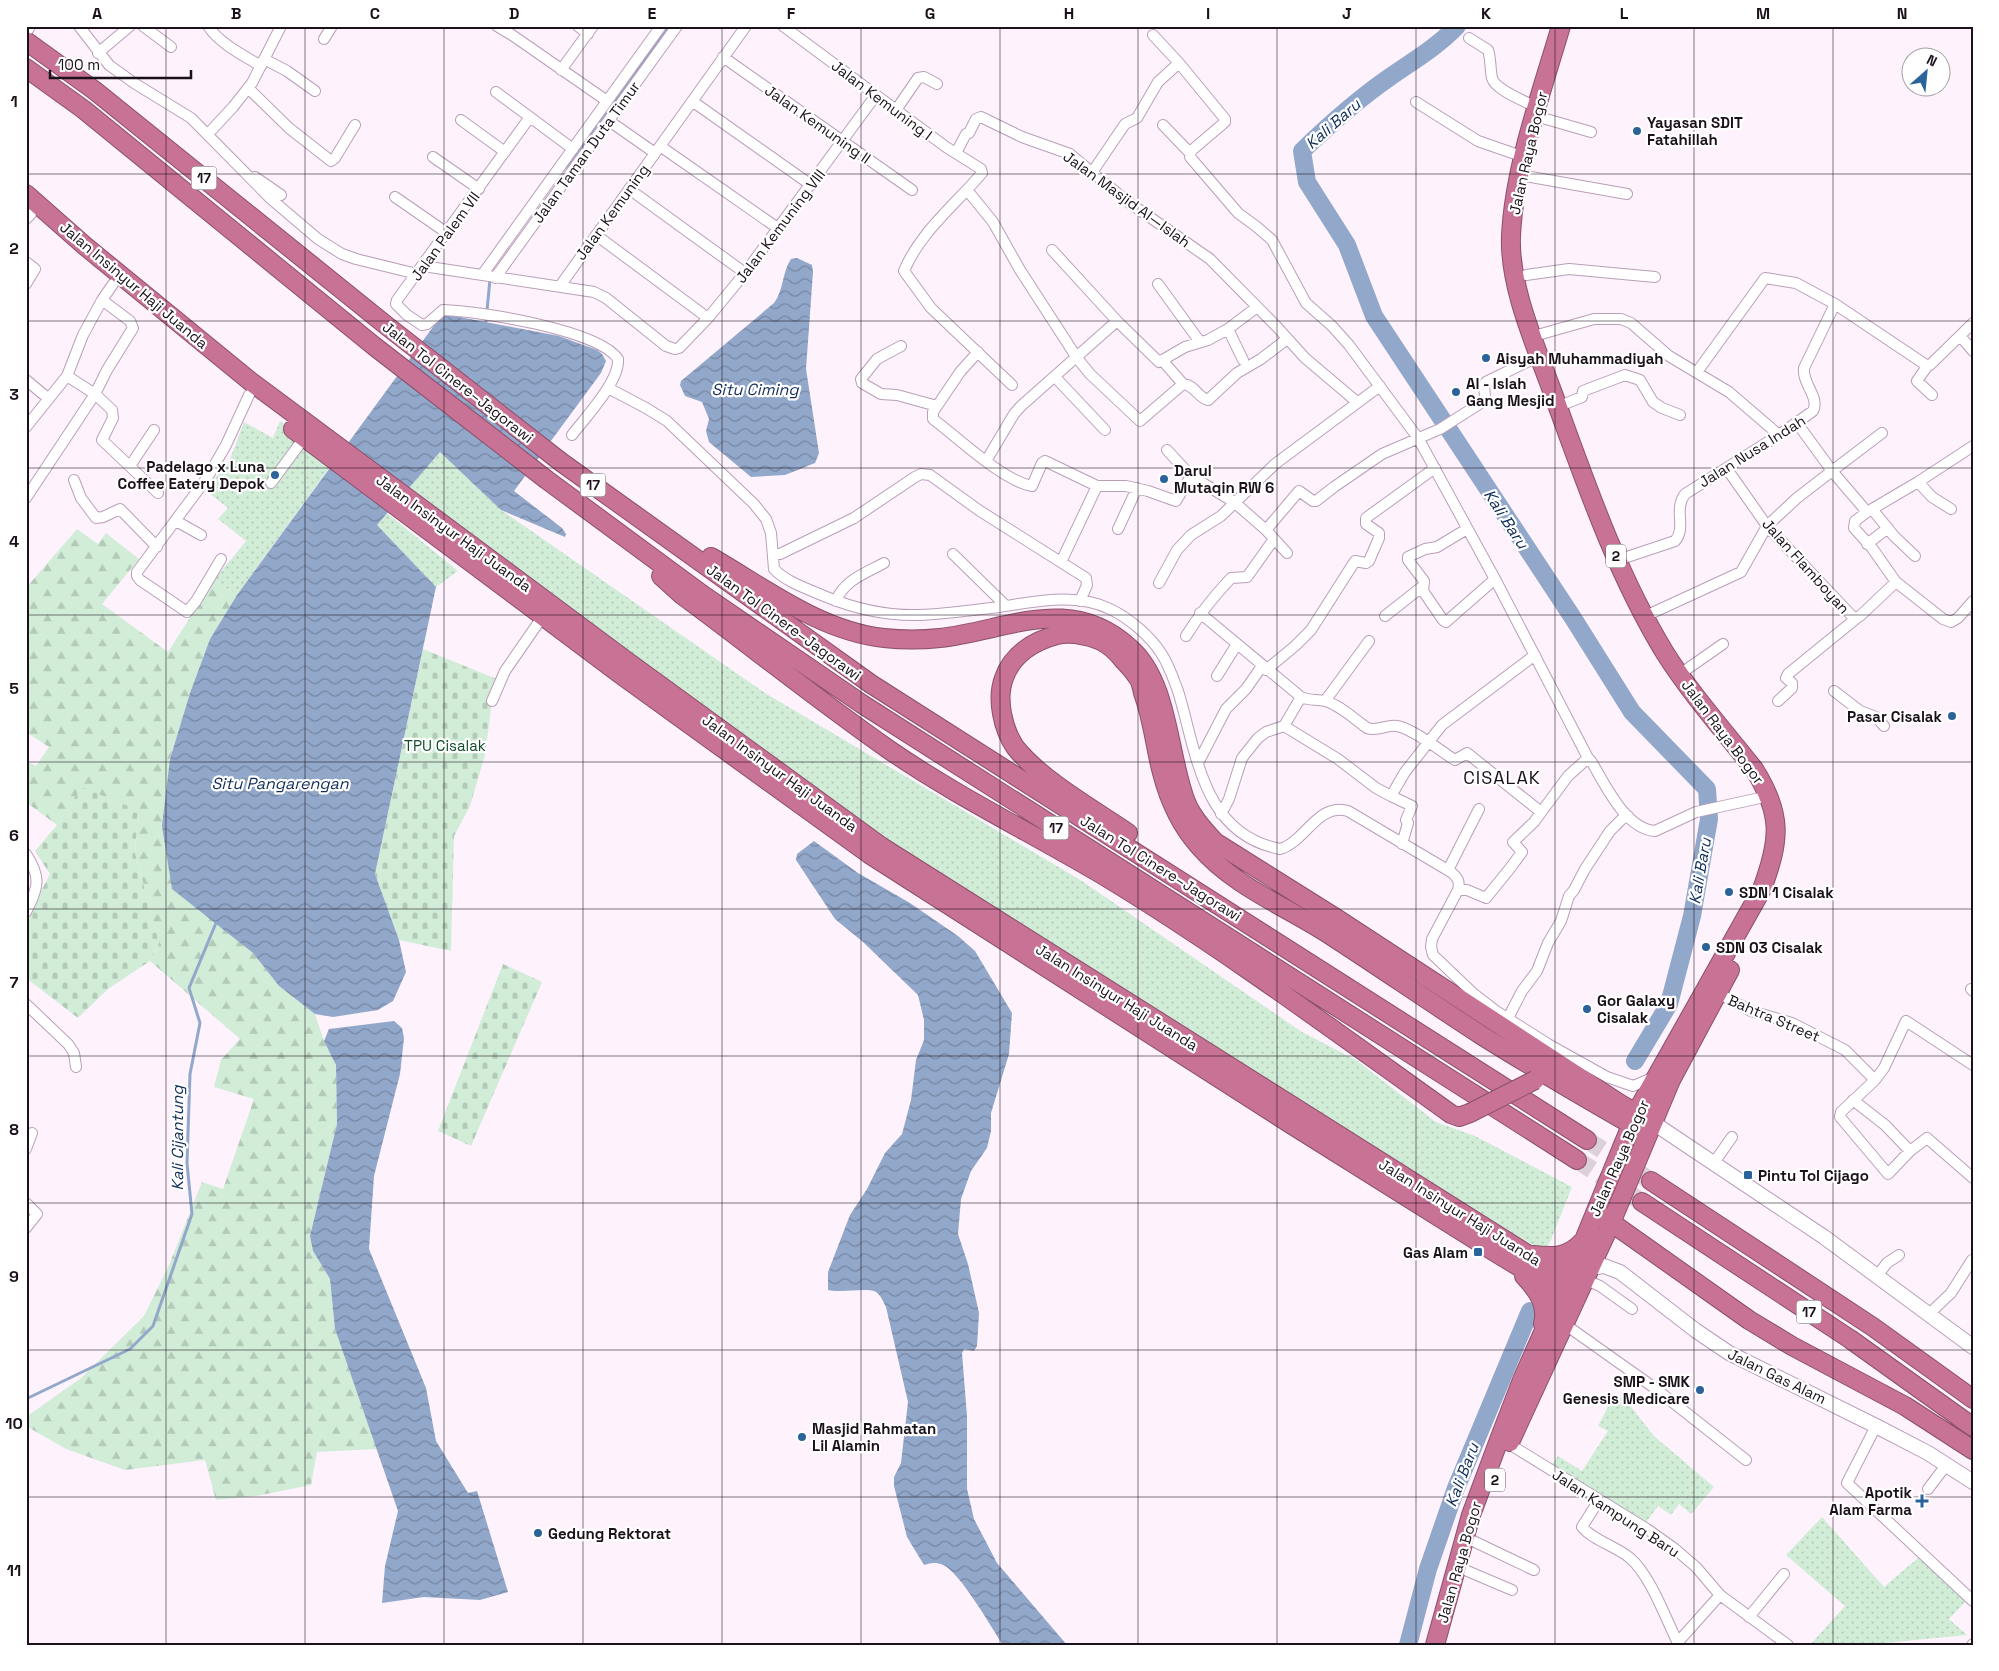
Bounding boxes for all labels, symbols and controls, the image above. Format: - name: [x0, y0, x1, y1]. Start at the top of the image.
- text: A: [92, 3, 102, 24]
- text: B: [231, 3, 241, 24]
- text: C: [370, 3, 380, 24]
- text: D: [509, 3, 519, 24]
- text: E: [648, 3, 657, 24]
- text: F: [787, 3, 796, 24]
- text: G: [925, 3, 935, 24]
- text: H: [1064, 3, 1074, 24]
- text: I: [1206, 3, 1210, 24]
- text: J: [1342, 3, 1352, 24]
- text: K: [1481, 3, 1491, 24]
- text: L: [1620, 3, 1629, 24]
- text: M: [1756, 3, 1770, 24]
- text: N: [1897, 3, 1907, 24]
- scale bar: [50, 48, 191, 80]
- north arrow: [1902, 48, 1952, 98]
- text: N: [1924, 50, 1940, 71]
- text: 100 m: [58, 55, 100, 74]
- street label: Jalan Kemuning I: [828, 56, 936, 144]
- street label: Jalan Taman Duta Timur: [528, 77, 644, 227]
- street label: Jalan Kemuning II: [761, 80, 875, 168]
- street label: Jalan Raya Bogor: [1505, 89, 1551, 216]
- text: 1: [10, 91, 18, 112]
- water label: Kali Baru: [1301, 93, 1366, 154]
- place label: Yayasan SDIT Fatahillah: [1647, 113, 1743, 149]
- marker: Yayasan SDIT Fatahillah: [1631, 125, 1643, 137]
- street label: Jalan Masjid Al—Islah: [1060, 146, 1194, 252]
- street label: Jalan Kemuning: [571, 160, 653, 264]
- street label: Jalan Kemuning VIII: [731, 165, 829, 287]
- road number: 17: [192, 167, 216, 190]
- street label: Jalan Palem VII: [406, 188, 484, 284]
- street label: Jalan Insinyur Haji Juanda: [56, 217, 212, 353]
- text: 2: [9, 238, 19, 259]
- street label: Jalan Tol Cinere–Jagorawi: [379, 317, 537, 447]
- place label: Aisyah Muhammadiyah: [1496, 349, 1664, 368]
- marker: Aisyah Muhammadiyah: [1480, 352, 1492, 364]
- place label: Al - Islah Gang Mesjid: [1466, 374, 1555, 410]
- water label: Situ Ciming: [712, 379, 799, 400]
- text: 3: [9, 384, 19, 405]
- marker: Al - Islah Gang Mesjid: [1450, 386, 1462, 398]
- street label: Jalan Nusa Indah: [1695, 411, 1809, 491]
- place label: Padelago x Luna Coffee Eatery Depok: [118, 457, 266, 493]
- place label: Darul Mutaqin RW 6: [1174, 461, 1274, 497]
- marker: Padelago x Luna Coffee Eatery Depok: [269, 469, 281, 481]
- street label: Jalan Insinyur Haji Juanda: [373, 470, 536, 596]
- marker: Darul Mutaqin RW 6: [1158, 473, 1170, 485]
- road number: 17: [580, 474, 606, 496]
- water label: Kali Baru: [1479, 485, 1534, 554]
- street label: Jalan Flamboyan: [1758, 514, 1854, 618]
- text: 4: [9, 531, 19, 552]
- road number: 2: [1606, 544, 1626, 568]
- street label: Jalan Tol Cinere–Jagorawi: [703, 560, 865, 684]
- street label: Jalan Raya Bogor: [1678, 676, 1769, 788]
- text: 5: [9, 678, 19, 699]
- place label: Pasar Cisalak: [1847, 707, 1943, 726]
- street label: Jalan Insinyur Haji Juanda: [699, 710, 862, 836]
- marker: Pasar Cisalak: [1946, 710, 1958, 722]
- park label: TPU Cisalak: [404, 736, 486, 755]
- district label: CISALAK: [1463, 766, 1541, 789]
- water label: Situ Pangarengan: [211, 773, 350, 794]
- street label: Jalan Tol Cinere–Jagorawi: [1077, 811, 1245, 925]
- road number: 17: [1044, 816, 1068, 840]
- text: 6: [9, 825, 19, 846]
- water label: Kali Baru: [1684, 835, 1716, 906]
- place label: SDN 1 Cisalak: [1739, 883, 1834, 902]
- marker: SDN 1 Cisalak: [1723, 886, 1735, 898]
- place label: SDN 03 Cisalak: [1716, 938, 1823, 957]
- street label: Jalan Insinyur Haji Juanda: [1033, 939, 1202, 1055]
- marker: SDN 03 Cisalak: [1700, 941, 1712, 953]
- text: 7: [10, 972, 19, 993]
- street label: Bahtra Street: [1725, 990, 1823, 1046]
- place label: Gor Galaxy Cisalak: [1597, 991, 1675, 1027]
- marker: Gor Galaxy Cisalak: [1581, 1003, 1593, 1015]
- water label: Kali Cijantung: [167, 1085, 188, 1191]
- street label: Jalan Raya Bogor: [1585, 1096, 1653, 1219]
- text: 8: [9, 1119, 19, 1140]
- street label: Jalan Insinyur Haji Juanda: [1376, 1154, 1545, 1270]
- place label: Pintu Tol Cijago: [1758, 1166, 1869, 1185]
- marker: Pintu Tol Cijago: [1742, 1169, 1754, 1181]
- place label: Gas Alam: [1403, 1243, 1468, 1262]
- marker: Gas Alam: [1472, 1246, 1484, 1258]
- text: 9: [9, 1266, 19, 1287]
- road number: 17: [1796, 1300, 1822, 1324]
- street label: Jalan Gas Alam: [1725, 1344, 1829, 1408]
- place label: SMP - SMK Genesis Medicare: [1563, 1372, 1691, 1408]
- marker: SMP - SMK Genesis Medicare: [1694, 1384, 1706, 1396]
- text: 10: [5, 1413, 23, 1434]
- place label: Masjid Rahmatan Lil Alamin: [812, 1419, 936, 1455]
- marker: Masjid Rahmatan Lil Alamin: [796, 1431, 808, 1443]
- water label: Kali Baru: [1440, 1439, 1484, 1510]
- street label: Jalan Kampung Baru: [1549, 1465, 1683, 1561]
- road number: 2: [1485, 1468, 1505, 1492]
- place label: Apotik Alam Farma: [1829, 1483, 1913, 1519]
- marker: Apotik Alam Farma: [1916, 1495, 1928, 1507]
- street label: Jalan Raya Bogor: [1433, 1499, 1486, 1625]
- place label: Gedung Rektorat: [548, 1524, 671, 1543]
- marker: Gedung Rektorat: [532, 1527, 544, 1539]
- text: 11: [7, 1560, 21, 1581]

